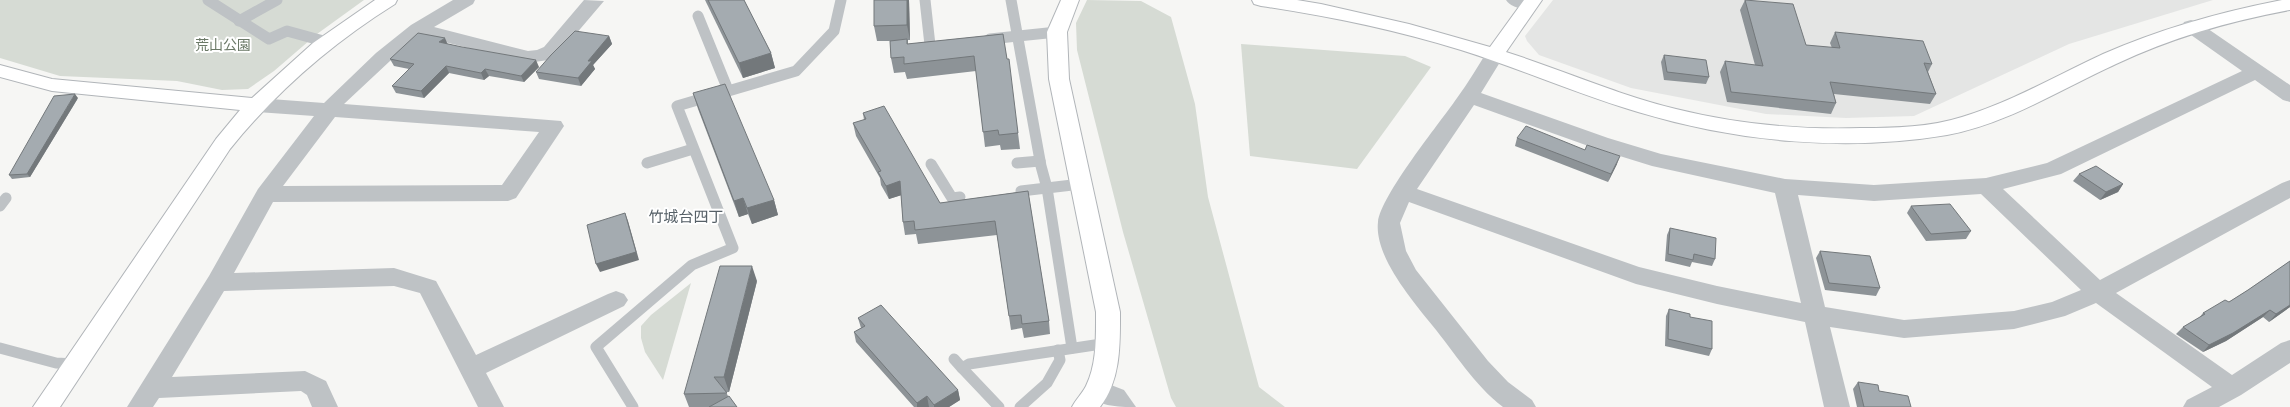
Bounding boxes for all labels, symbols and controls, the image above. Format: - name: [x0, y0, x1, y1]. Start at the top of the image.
- park label: 荒山公園: [195, 36, 251, 53]
- district label: 竹城台四丁: [648, 207, 724, 225]

